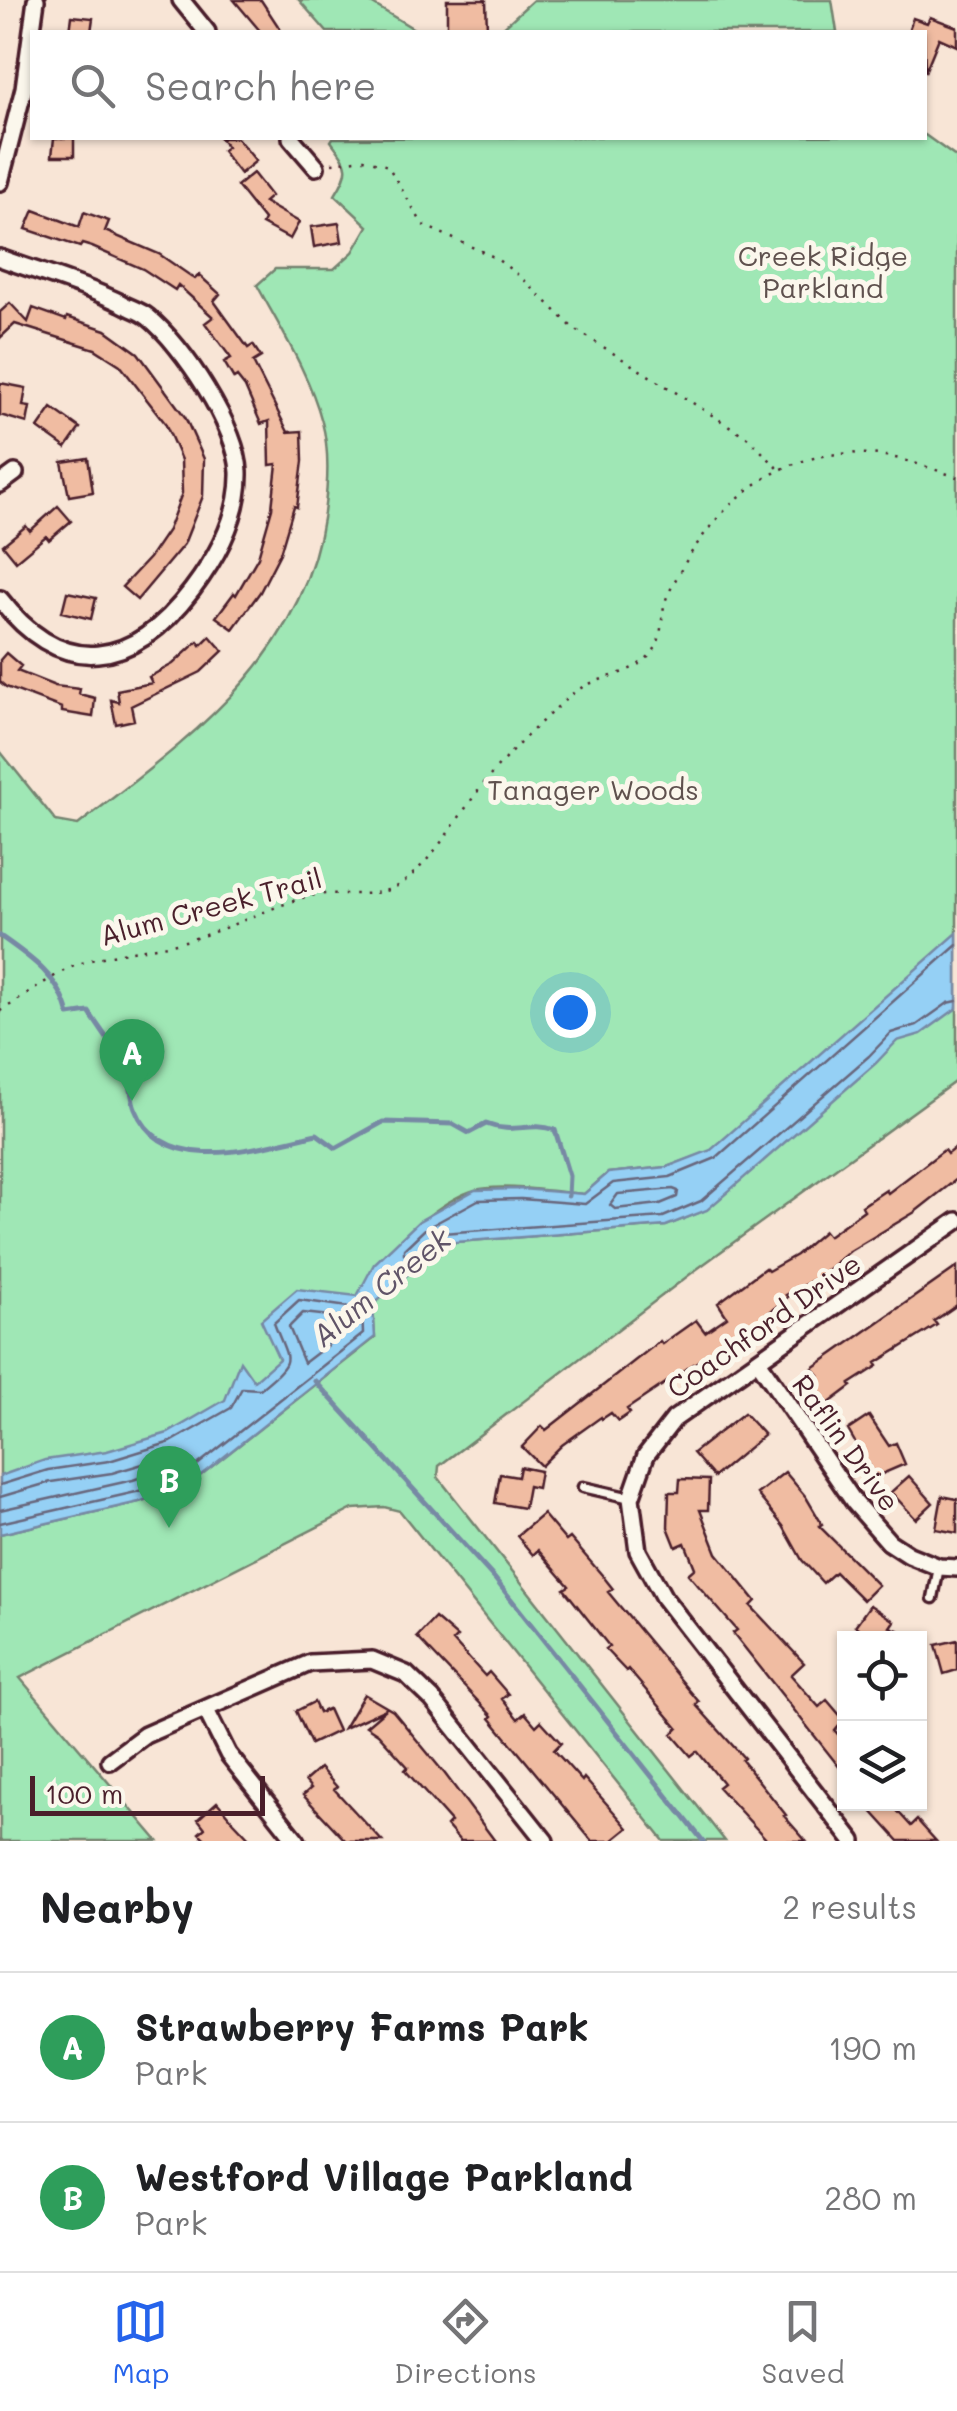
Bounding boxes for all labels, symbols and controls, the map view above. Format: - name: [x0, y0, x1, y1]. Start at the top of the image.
- search box: [30, 30, 927, 140]
- icon: search: [65, 58, 120, 113]
- text: Search here: [145, 60, 376, 110]
- park label: Creek Ridge Parkland: [738, 237, 908, 305]
- park label: Tanager Woods: [487, 771, 699, 807]
- street label: Alum Creek Trail: [96, 859, 326, 953]
- your location: [545, 987, 596, 1038]
- pin: A: [100, 1018, 164, 1101]
- water label: Alum Creek: [303, 1217, 459, 1355]
- street label: Coachford Drive: [659, 1245, 867, 1405]
- street label: Raflin Drive: [785, 1367, 908, 1518]
- pin: B: [136, 1446, 202, 1528]
- map controls: [837, 1631, 927, 1811]
- button: locate: [837, 1631, 927, 1721]
- button: layers: [837, 1721, 927, 1811]
- scale bar: [30, 1771, 265, 1816]
- text: 100 m: [45, 1775, 123, 1811]
- text: Nearby: [40, 1879, 194, 1934]
- text: 2 results: [782, 1885, 917, 1927]
- text: Strawberry Farms Park: [135, 2001, 589, 2051]
- text: A: [61, 2026, 84, 2068]
- text: 190 m: [828, 2026, 917, 2068]
- text: Park: [135, 2051, 208, 2093]
- text: Westford Village Parkland: [135, 2151, 633, 2201]
- text: B: [62, 2176, 83, 2218]
- text: 280 m: [824, 2176, 917, 2218]
- text: Park: [135, 2201, 208, 2243]
- tab: Map: [112, 2294, 169, 2390]
- tab: Directions: [394, 2294, 537, 2390]
- tab: Saved: [761, 2294, 845, 2390]

